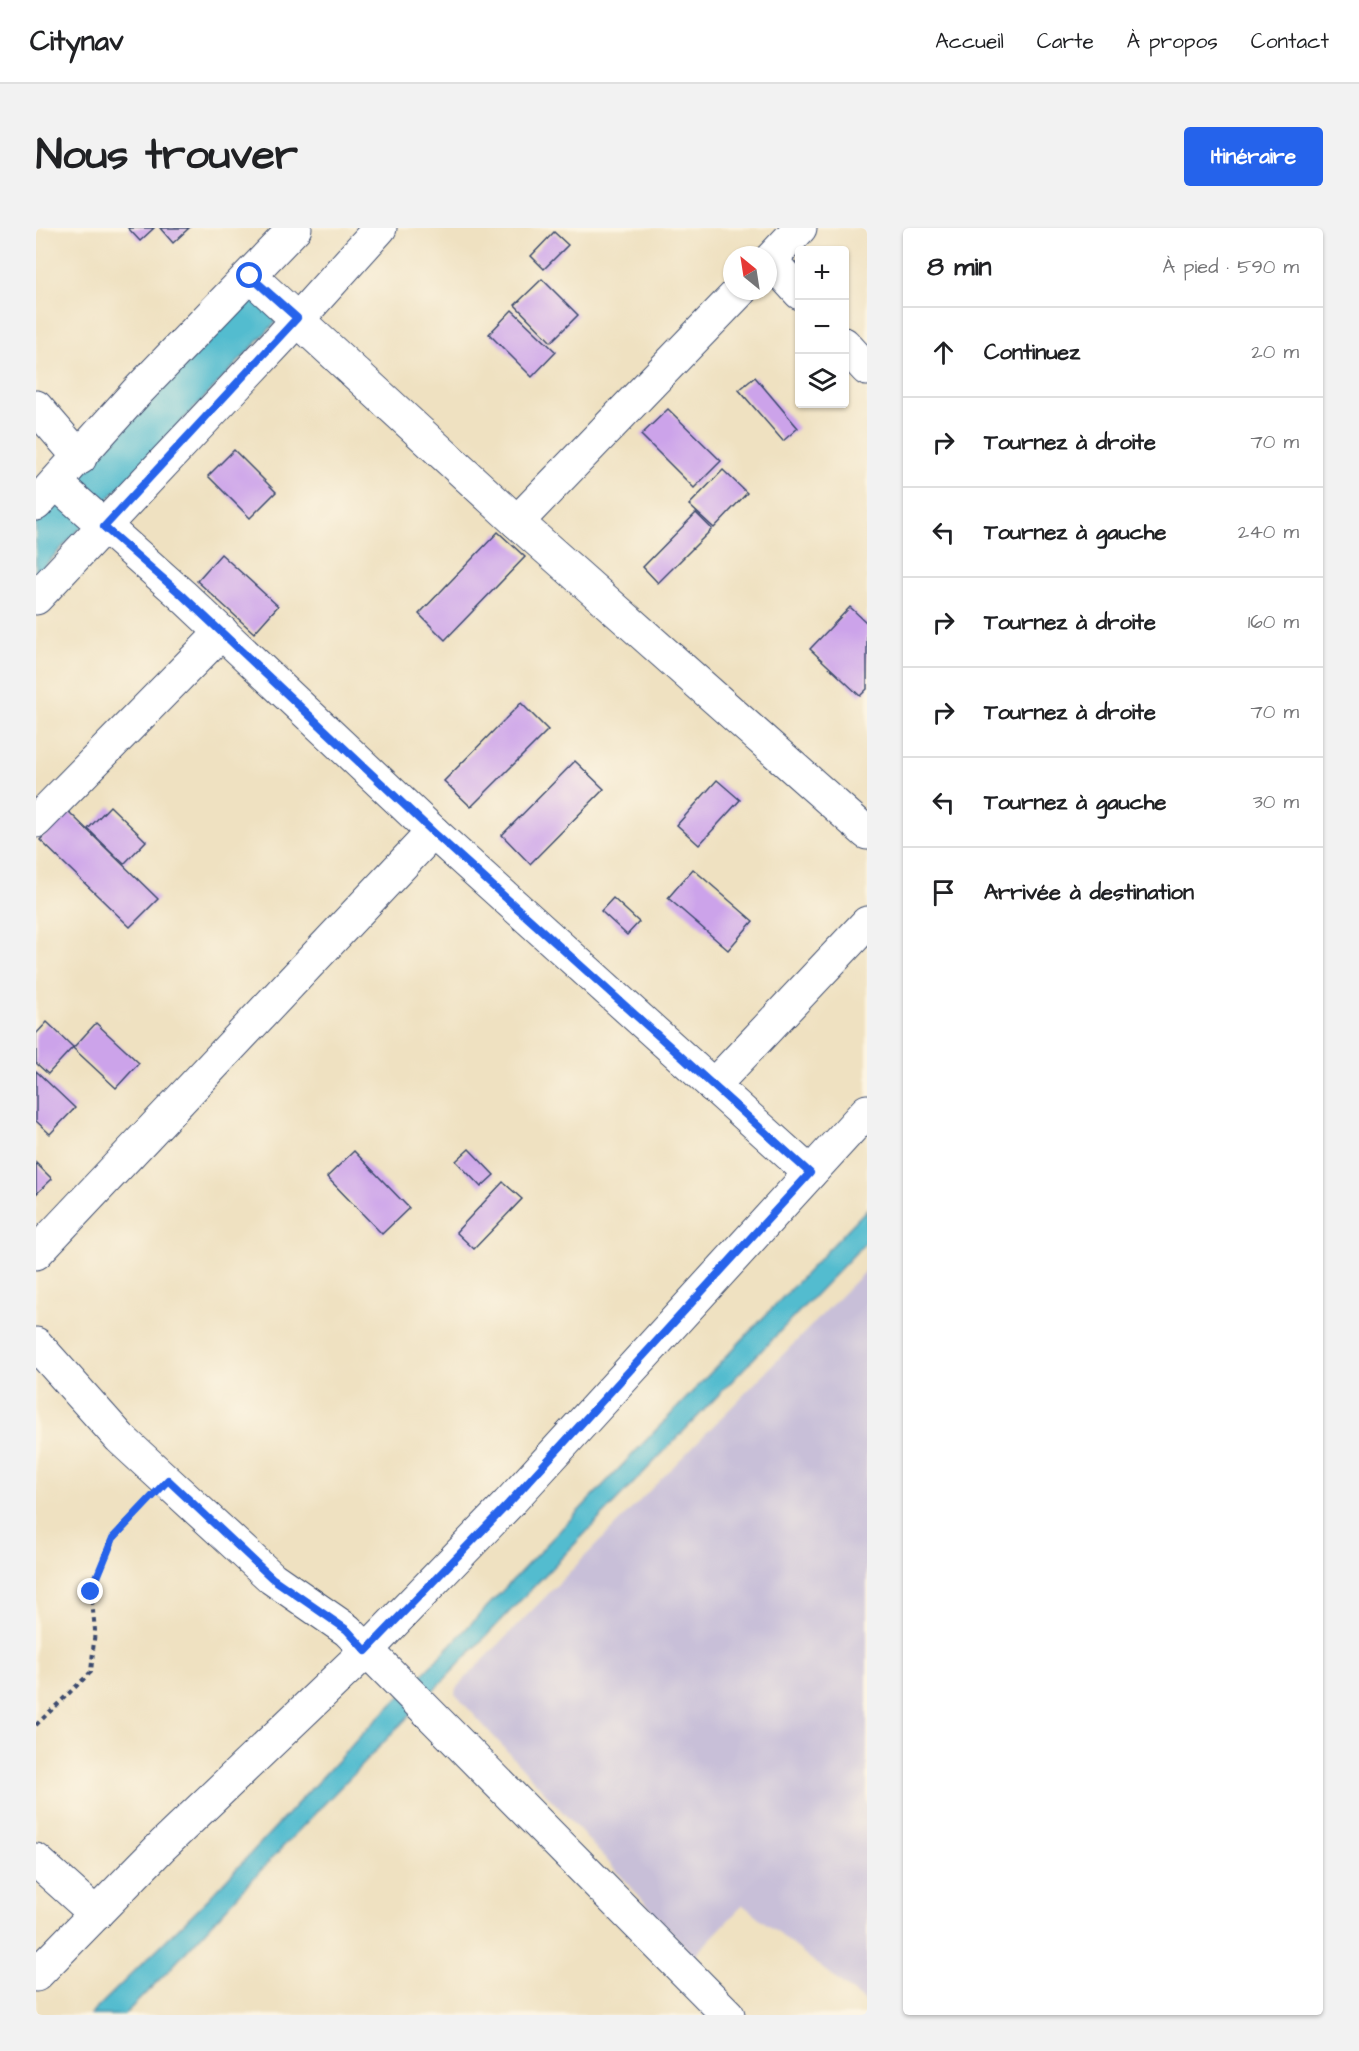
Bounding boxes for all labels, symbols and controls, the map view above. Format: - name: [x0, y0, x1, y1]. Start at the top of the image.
- text: Citynav: [30, 22, 124, 61]
- text: Accueil: [935, 27, 1004, 56]
- text: Carte: [1037, 27, 1094, 56]
- text: À propos: [1127, 27, 1218, 56]
- text: Contact: [1251, 27, 1329, 56]
- text: Nous trouver: [36, 127, 298, 185]
- button: Itinéraire: [1184, 127, 1323, 186]
- north arrow: [723, 246, 777, 300]
- map controls: [795, 246, 849, 408]
- button: +: [795, 246, 849, 300]
- text: 8 min: [927, 249, 991, 285]
- text: À pied · 590 m: [1162, 253, 1299, 281]
- route start: [236, 262, 262, 288]
- button: −: [795, 300, 849, 354]
- icon: ahead: [927, 336, 960, 369]
- text: Continuez: [984, 337, 1080, 368]
- text: 20 m: [1251, 338, 1299, 366]
- button: layers: [795, 354, 849, 408]
- icon: right: [927, 426, 960, 459]
- text: Tournez à droite: [984, 427, 1156, 458]
- text: 70 m: [1251, 428, 1299, 456]
- icon: left: [927, 516, 960, 549]
- text: Tournez à gauche: [984, 517, 1166, 548]
- text: 240 m: [1238, 518, 1299, 546]
- icon: right: [927, 606, 960, 639]
- text: Tournez à droite: [984, 607, 1156, 638]
- text: 160 m: [1248, 608, 1299, 636]
- icon: right: [927, 696, 960, 729]
- text: Tournez à droite: [984, 697, 1156, 728]
- text: 70 m: [1251, 698, 1299, 726]
- icon: left: [927, 786, 960, 819]
- text: Tournez à gauche: [984, 787, 1166, 818]
- text: 30 m: [1253, 788, 1299, 816]
- icon: arrive: [927, 876, 960, 909]
- text: Arrivée à destination: [984, 877, 1194, 908]
- route end: [77, 1578, 103, 1604]

